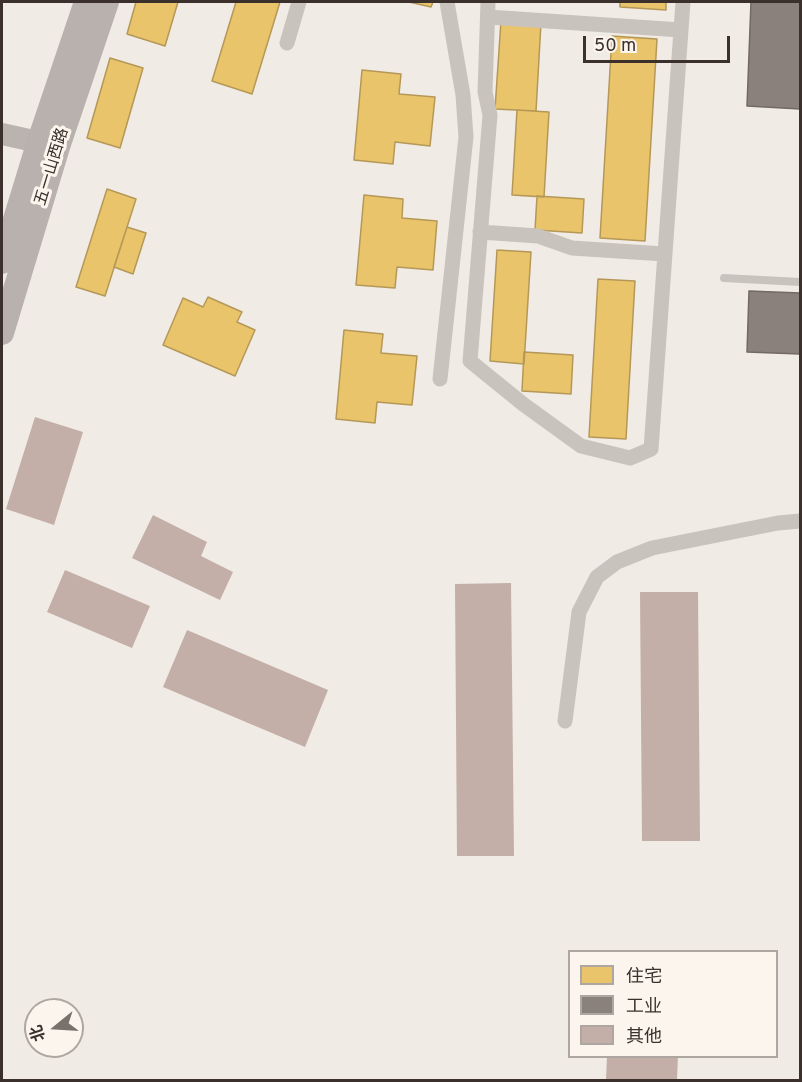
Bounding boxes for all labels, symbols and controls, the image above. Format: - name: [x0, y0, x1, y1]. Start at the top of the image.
- scale bar: [586, 24, 733, 62]
- text: 50 m: [594, 35, 636, 58]
- street label: 五一山西路: [32, 126, 74, 208]
- legend: [568, 950, 778, 1058]
- text: 住宅: [626, 966, 662, 989]
- text: 工业: [626, 996, 662, 1019]
- north arrow: [24, 998, 84, 1058]
- text: 北: [27, 1022, 51, 1044]
- text: 其他: [626, 1026, 662, 1049]

